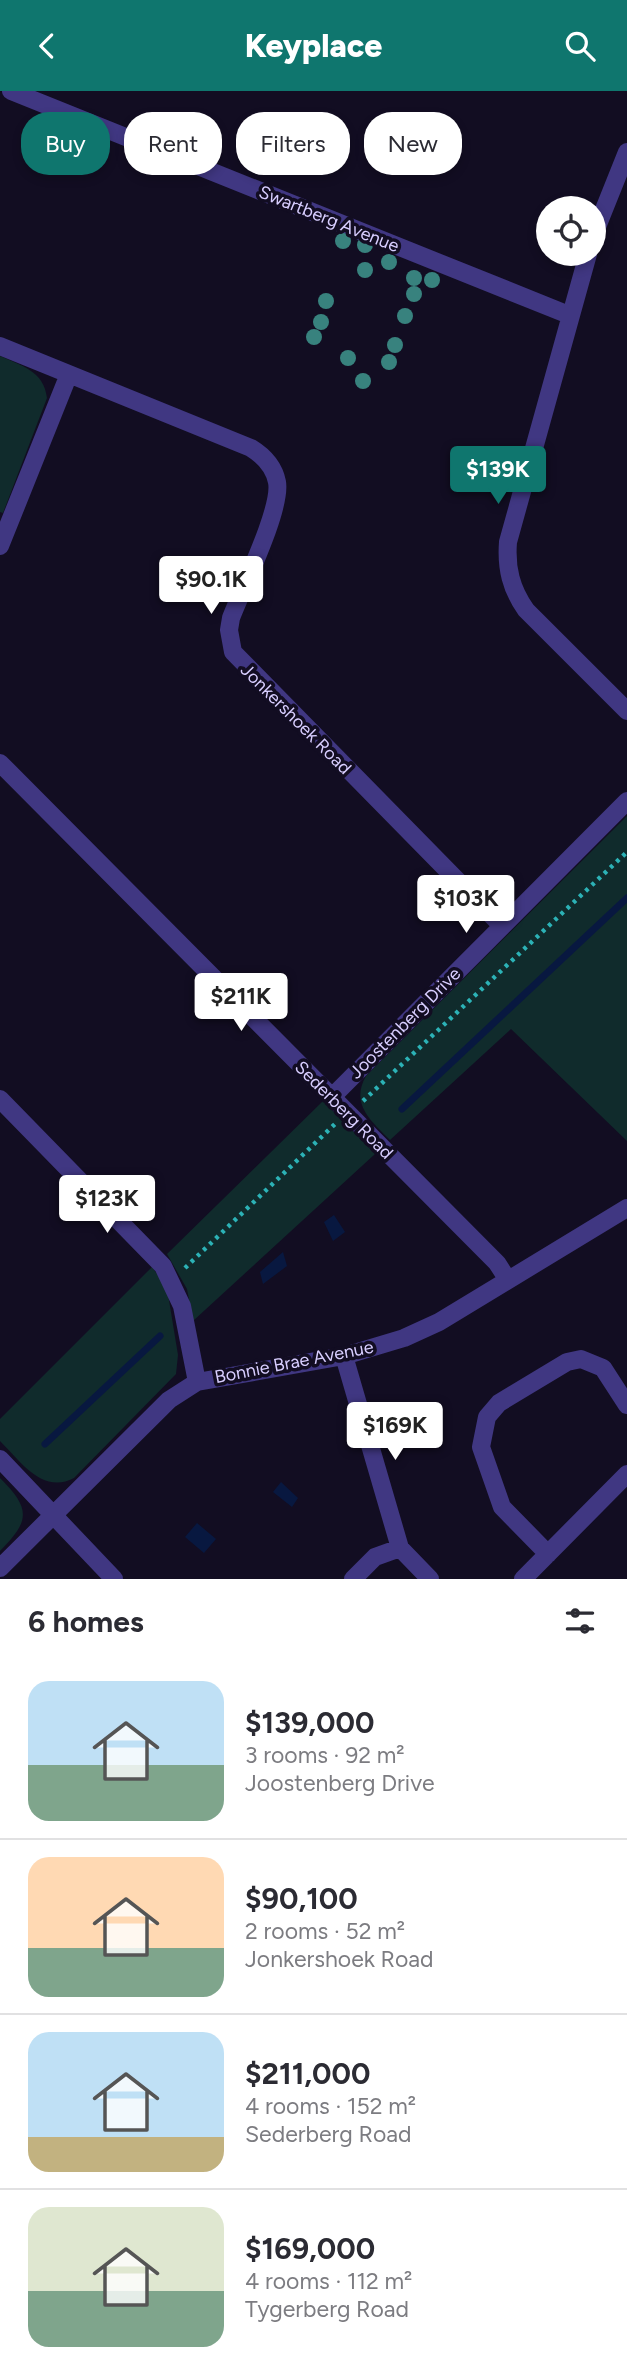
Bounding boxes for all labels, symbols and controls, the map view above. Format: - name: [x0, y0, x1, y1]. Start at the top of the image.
- icon: back: [28, 27, 66, 65]
- text: Keyplace: [245, 27, 382, 65]
- icon: search: [561, 27, 599, 65]
- chip: Buy: [21, 112, 110, 175]
- chip: Rent: [124, 112, 222, 175]
- chip: Filters: [236, 112, 350, 175]
- chip: New: [364, 112, 462, 175]
- street label: Swartberg Avenue: [256, 181, 403, 257]
- map controls: [536, 196, 606, 266]
- button: locate: [536, 196, 606, 266]
- pin: $139K: [449, 447, 547, 506]
- text: $139K: [466, 455, 530, 483]
- pin: $90.1K: [154, 557, 268, 616]
- text: $90.1K: [175, 565, 247, 593]
- street label: Jonkershoek Road: [236, 659, 356, 779]
- pin: $103K: [417, 875, 515, 935]
- text: $103K: [433, 884, 499, 912]
- street label: Joostenberg Drive: [345, 963, 465, 1083]
- pin: $211K: [192, 974, 290, 1033]
- text: $211K: [211, 982, 271, 1010]
- street label: Sederberg Road: [290, 1056, 398, 1164]
- pin: $123K: [58, 1175, 156, 1235]
- text: $123K: [75, 1184, 139, 1212]
- street label: Bonnie Brae Avenue: [213, 1336, 375, 1388]
- pin: $169K: [346, 1403, 444, 1462]
- text: $169K: [363, 1411, 427, 1439]
- icon: filters: [561, 1602, 599, 1640]
- text: 6 homes: [28, 1603, 144, 1640]
- text: $139,000: [245, 1704, 374, 1741]
- icon: home: [84, 1709, 168, 1793]
- text: 3 rooms · 92 m²: [245, 1741, 405, 1769]
- text: Joostenberg Drive: [245, 1769, 434, 1797]
- text: $90,100: [245, 1880, 358, 1917]
- icon: home: [84, 1885, 168, 1969]
- text: 2 rooms · 52 m²: [245, 1917, 405, 1945]
- text: Jonkershoek Road: [245, 1945, 434, 1973]
- text: $211,000: [245, 2055, 370, 2092]
- icon: home: [84, 2060, 168, 2144]
- text: 4 rooms · 152 m²: [245, 2092, 416, 2120]
- text: Sederberg Road: [245, 2120, 411, 2148]
- text: $169,000: [245, 2230, 375, 2267]
- icon: home: [84, 2235, 168, 2319]
- text: 4 rooms · 112 m²: [245, 2267, 412, 2295]
- text: Tygerberg Road: [245, 2295, 409, 2323]

